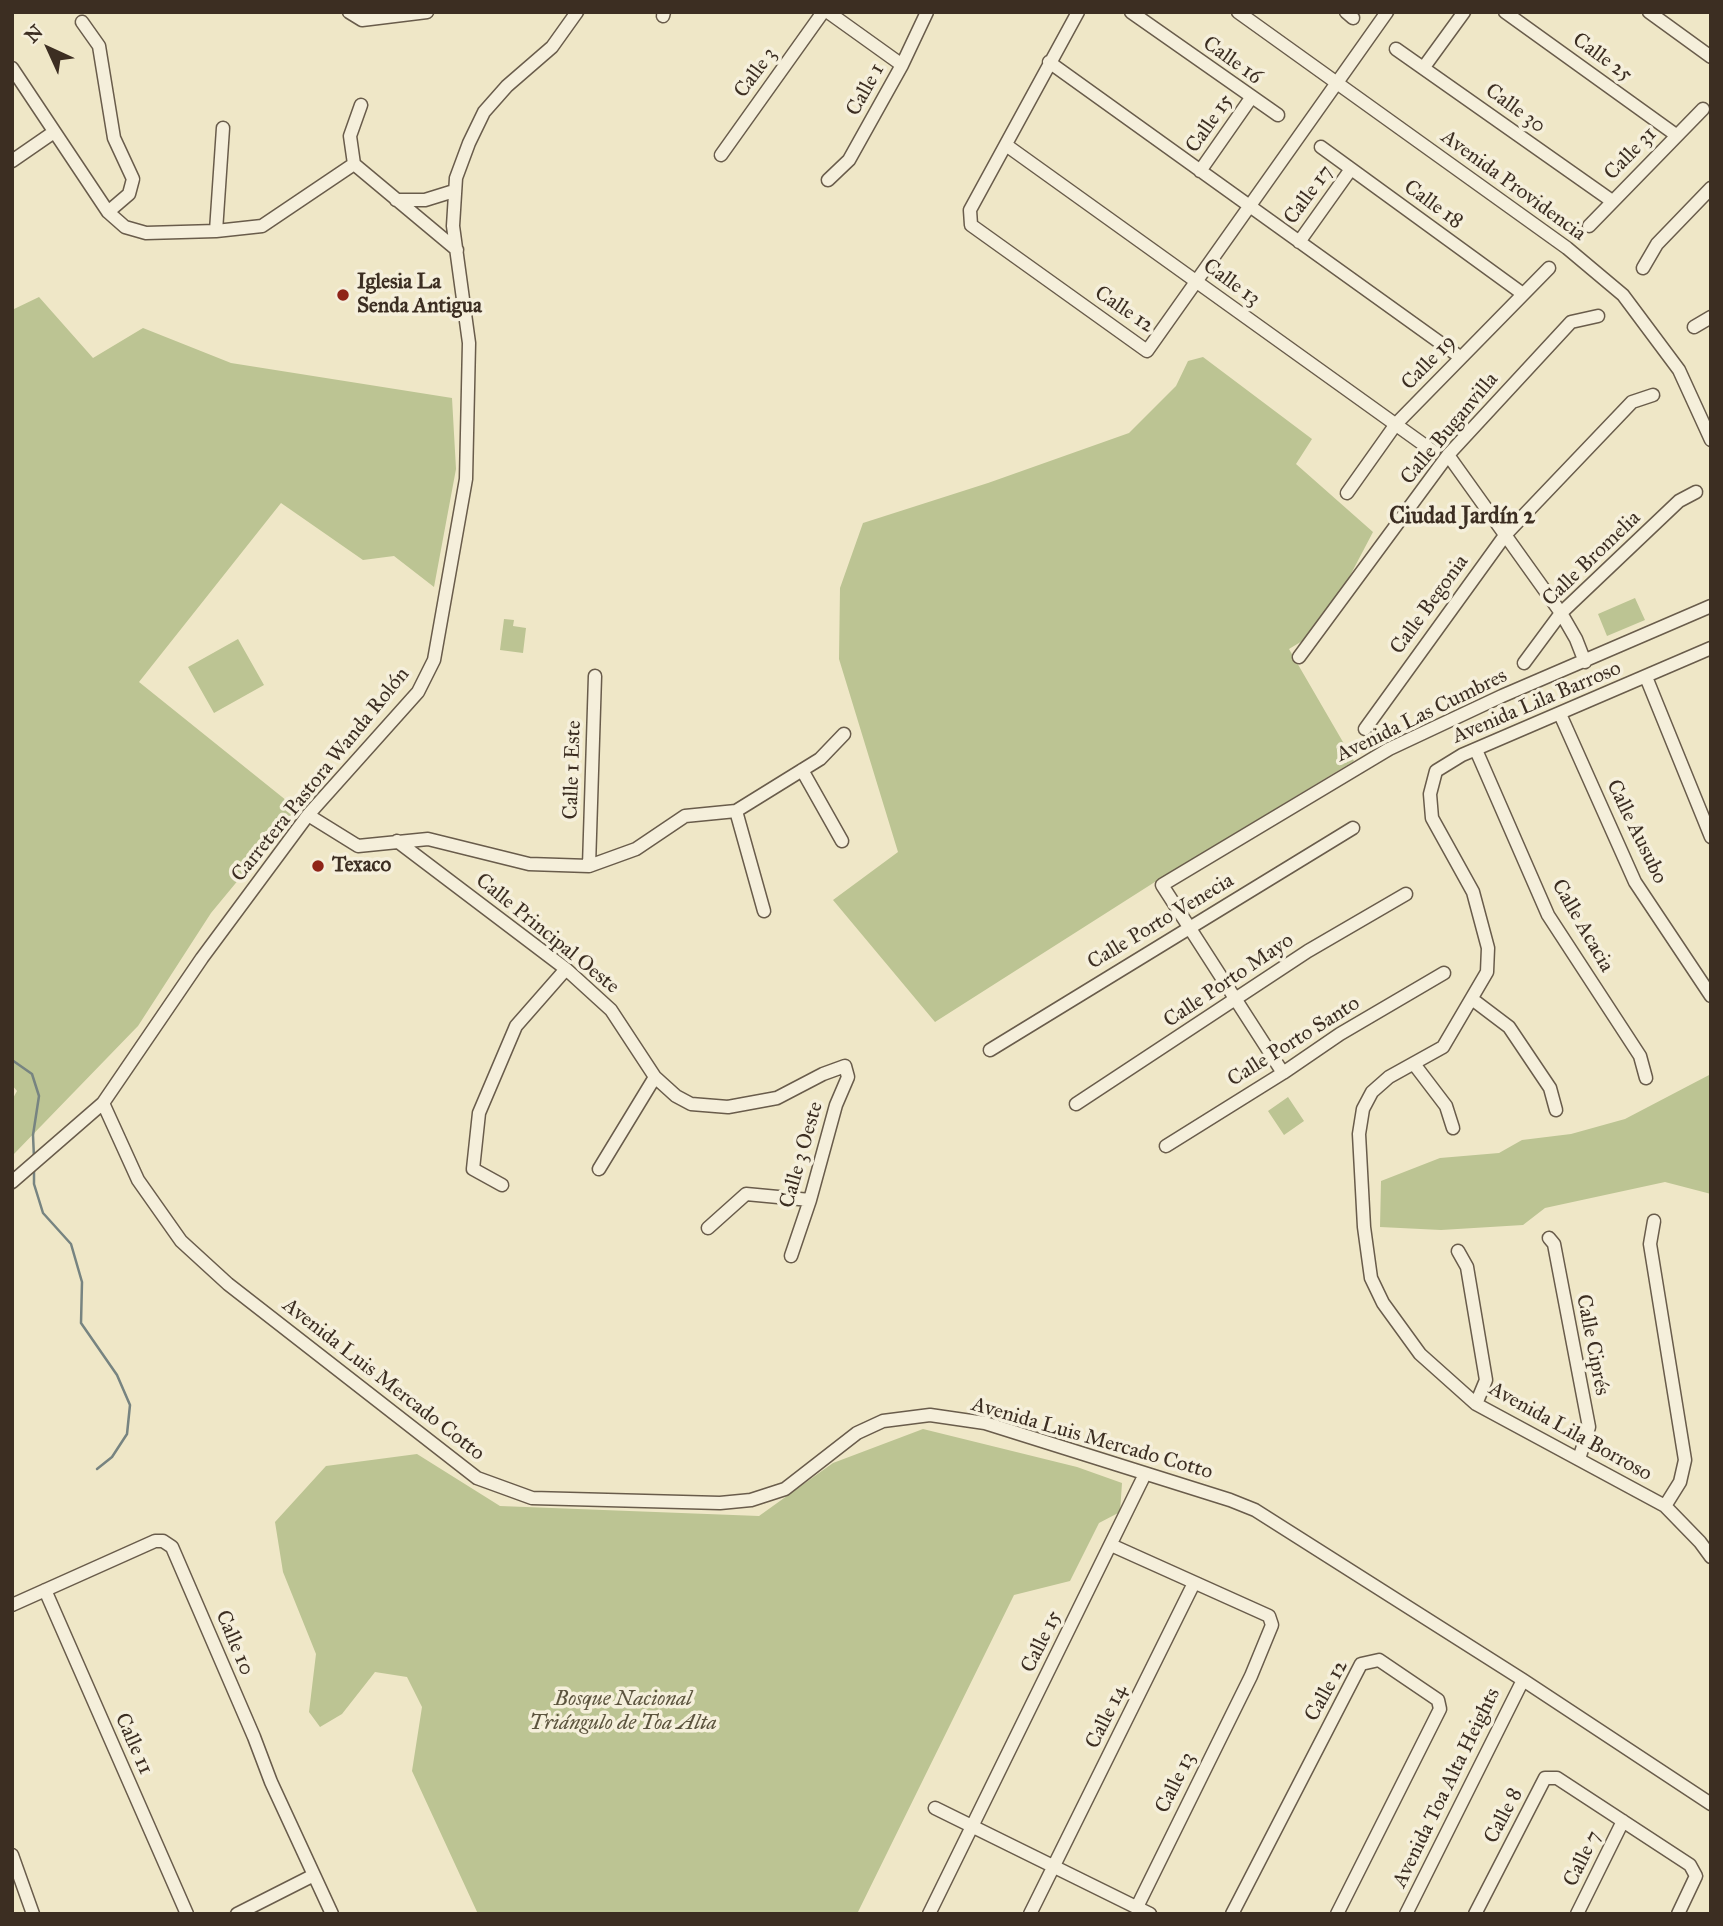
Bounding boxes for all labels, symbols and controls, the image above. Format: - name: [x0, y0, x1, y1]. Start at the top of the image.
- north arrow: [14, 14, 84, 84]
- text: N: [20, 20, 48, 48]
- street label: Calle 25: [1567, 28, 1637, 88]
- street label: Calle 16: [1197, 32, 1267, 90]
- street label: Calle 3: [729, 43, 783, 103]
- street label: Calle 1: [841, 59, 891, 121]
- street label: Calle 30: [1480, 79, 1550, 139]
- street label: Calle 15: [1181, 90, 1239, 158]
- street label: Calle 31: [1600, 122, 1662, 186]
- street label: Avenida Providencia: [1436, 125, 1590, 247]
- street label: Calle 17: [1279, 160, 1339, 230]
- street label: Calle 18: [1398, 175, 1468, 235]
- street label: Calle 13: [1198, 254, 1264, 312]
- place label: Iglesia La Senda Antigua: [357, 270, 482, 320]
- street label: Calle 12: [1089, 281, 1159, 339]
- marker: Iglesia La Senda Antigua: [335, 287, 351, 303]
- street label: Calle 19: [1397, 330, 1461, 396]
- street label: Calle Buganvilla: [1396, 368, 1504, 490]
- district label: Ciudad Jardín 2: [1389, 503, 1535, 531]
- street label: Calle Bromelia: [1538, 506, 1646, 612]
- street label: Calle Begonia: [1385, 550, 1475, 660]
- street label: Avenida Lila Barroso: [1449, 656, 1625, 750]
- street label: Carretera Pastora Wanda Rolón: [227, 663, 415, 887]
- street label: Avenida Las Cumbres: [1333, 664, 1511, 768]
- street label: Calle 1 Este: [559, 720, 587, 820]
- street label: Calle Ausubo: [1600, 776, 1672, 888]
- place label: Texaco: [332, 853, 391, 879]
- marker: Texaco: [310, 858, 326, 874]
- street label: Calle Principal Oeste: [470, 868, 624, 1000]
- street label: Calle Porto Venecia: [1083, 868, 1239, 976]
- street label: Calle Acacia: [1545, 875, 1619, 977]
- street label: Calle Porto Mayo: [1159, 928, 1299, 1034]
- street label: Calle Porto Santo: [1223, 991, 1365, 1093]
- street label: Calle 3 Oeste: [775, 1099, 829, 1211]
- street label: Calle Ciprés: [1570, 1292, 1614, 1398]
- street label: Avenida Luis Mercado Cotto: [277, 1293, 489, 1467]
- street label: Avenida Lila Borroso: [1484, 1377, 1656, 1487]
- street label: Avenida Luis Mercado Cotto: [969, 1392, 1215, 1486]
- street label: Calle 10: [209, 1607, 259, 1679]
- street label: Calle 15: [1016, 1607, 1068, 1677]
- street label: Calle 12: [1300, 1656, 1354, 1726]
- street label: Calle 14: [1081, 1681, 1133, 1753]
- street label: Avenida Toa Alta Heights: [1388, 1684, 1506, 1892]
- park label: Bosque Nacional Triángulo de Toa Alta: [529, 1687, 717, 1737]
- street label: Calle 11: [108, 1709, 158, 1779]
- street label: Calle 13: [1151, 1749, 1201, 1817]
- street label: Calle 8: [1479, 1784, 1529, 1848]
- street label: Calle 7: [1559, 1827, 1607, 1891]

